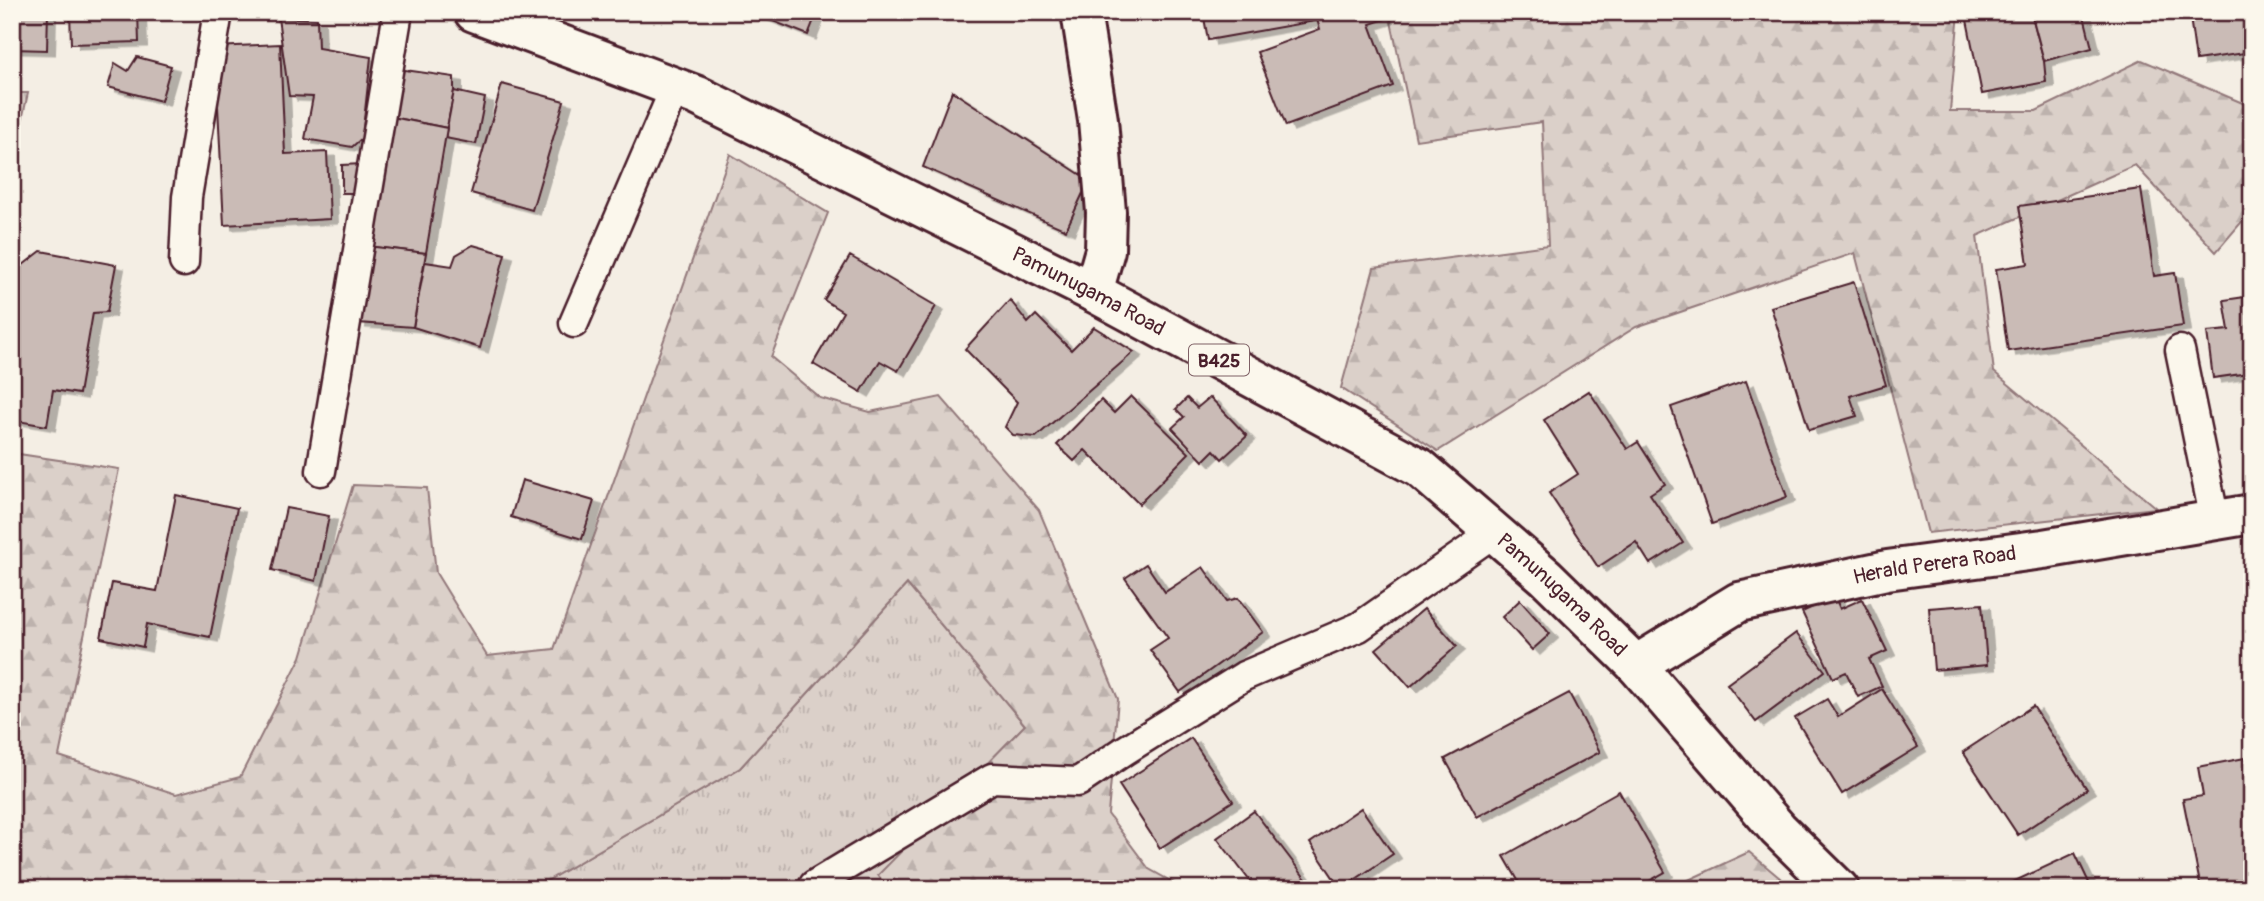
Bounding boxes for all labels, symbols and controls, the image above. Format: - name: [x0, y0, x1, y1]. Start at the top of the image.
- street label: Pamunugama Road: [1007, 241, 1170, 342]
- road number: B425: [1189, 344, 1249, 376]
- street label: Pamunugama Road: [1491, 527, 1633, 663]
- street label: Herald Perera Road: [1851, 540, 2018, 591]

